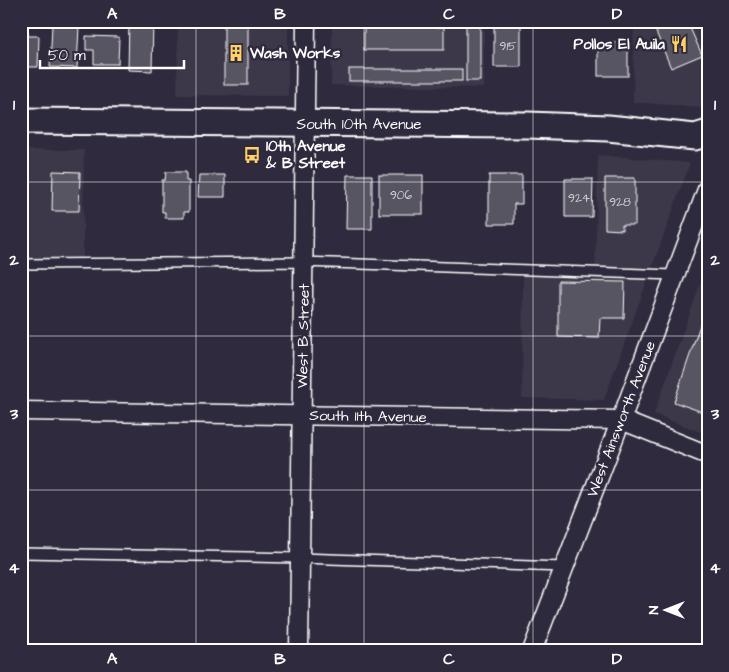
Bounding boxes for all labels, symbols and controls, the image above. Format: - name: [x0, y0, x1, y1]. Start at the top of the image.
- text: A: [107, 3, 118, 25]
- text: B: [274, 3, 286, 25]
- text: C: [443, 3, 455, 25]
- text: D: [612, 3, 623, 25]
- place label: Pollos El Auila: [574, 34, 665, 55]
- restaurant icon: Pollos El Auila: [669, 34, 689, 54]
- scale bar: [40, 38, 184, 70]
- house number: 915: [500, 38, 517, 55]
- building icon: Wash Works: [226, 43, 246, 63]
- place label: Wash Works: [249, 43, 341, 64]
- text: 50 m: [48, 45, 86, 66]
- text: 1: [13, 94, 16, 116]
- text: 1: [714, 94, 717, 116]
- street label: South 10th Avenue: [297, 114, 421, 135]
- place label: 10th Avenue & B Street: [265, 136, 346, 174]
- bus stop icon: 10th Avenue & B Street: [242, 145, 262, 165]
- house number: 906: [390, 187, 412, 204]
- house number: 924: [568, 190, 590, 207]
- house number: 928: [609, 194, 631, 211]
- text: 2: [8, 249, 19, 271]
- text: 2: [709, 249, 720, 271]
- street label: West B Street: [292, 283, 315, 389]
- street label: West Ainsworth Avenue: [582, 338, 661, 500]
- text: 3: [9, 403, 19, 425]
- text: 3: [710, 403, 720, 425]
- street label: South 11th Avenue: [309, 405, 427, 428]
- text: 4: [9, 557, 20, 579]
- text: 4: [710, 557, 721, 579]
- north arrow: [642, 584, 692, 634]
- text: N: [644, 605, 664, 614]
- text: A: [107, 648, 118, 670]
- text: B: [274, 648, 286, 670]
- text: C: [443, 648, 455, 670]
- text: D: [612, 648, 623, 670]

